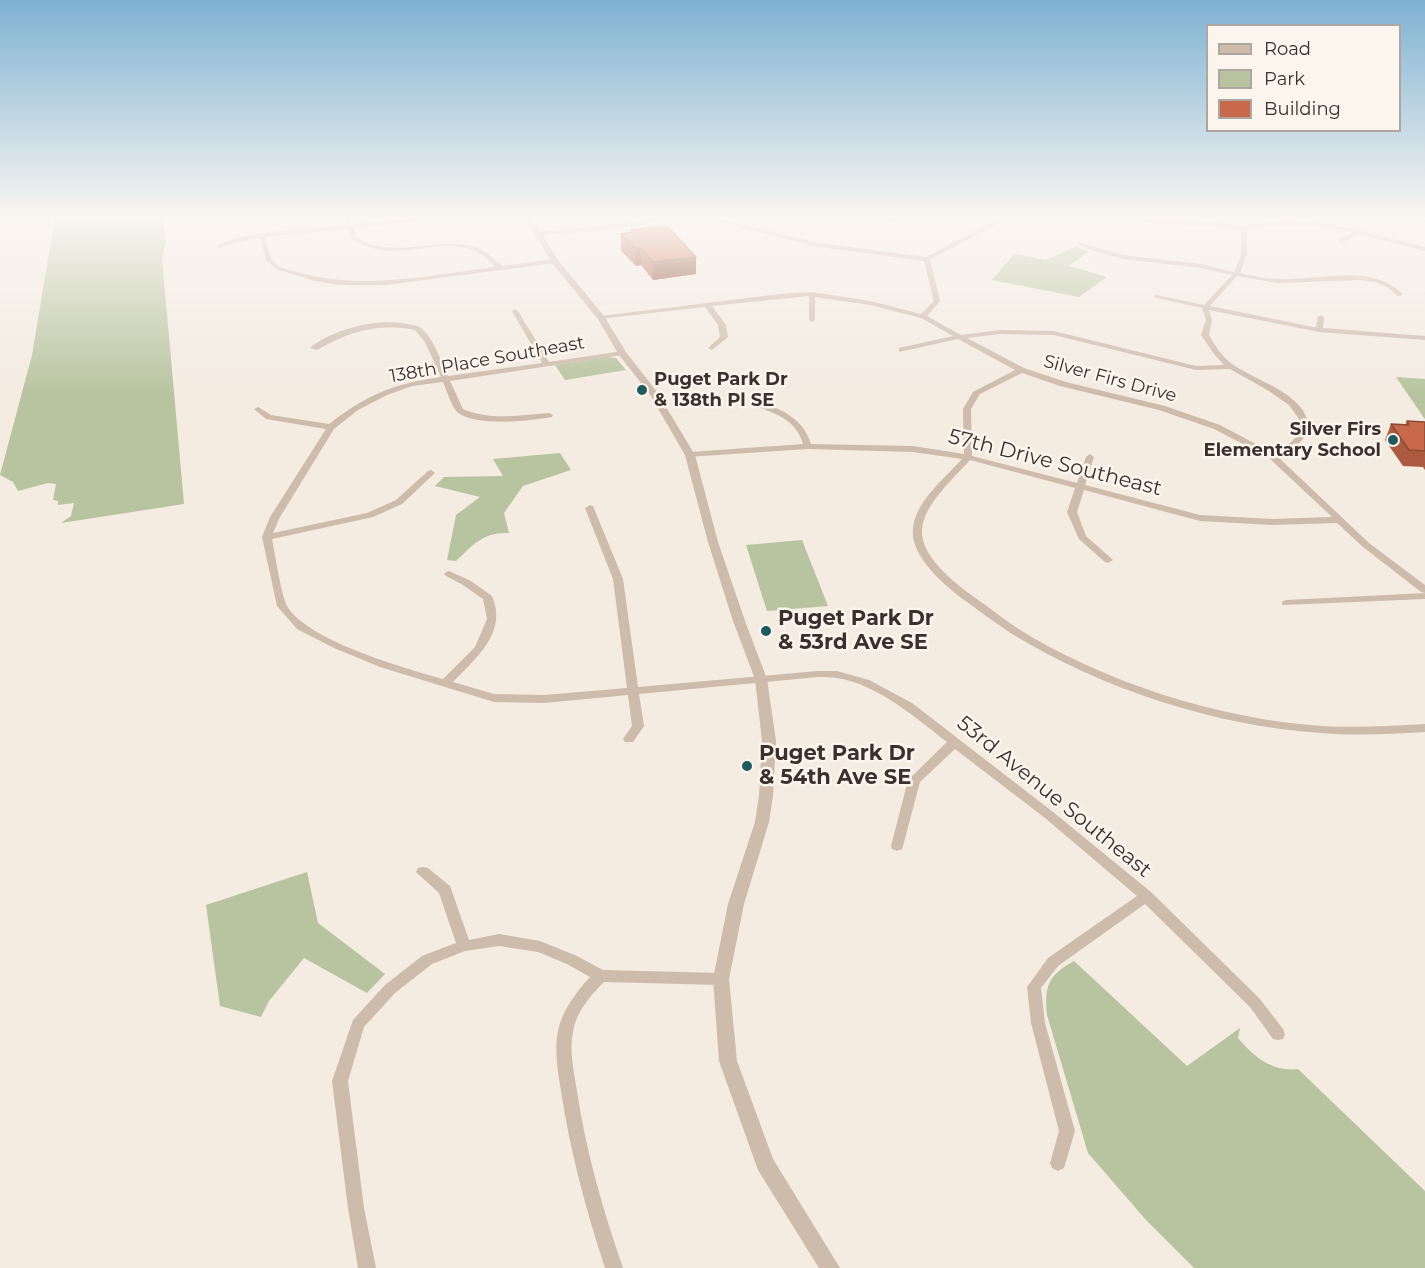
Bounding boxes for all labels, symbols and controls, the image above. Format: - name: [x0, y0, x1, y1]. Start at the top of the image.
- legend: [1206, 24, 1401, 132]
- text: Road: [1264, 38, 1311, 60]
- text: Park: [1264, 68, 1305, 90]
- text: Building: [1264, 98, 1341, 120]
- street label: 138th Place Southeast: [388, 332, 586, 388]
- street label: Silver Firs Drive: [1041, 351, 1179, 407]
- place label: Puget Park Dr & 138th Pl SE: [654, 369, 788, 412]
- marker: Puget Park Dr & 138th Pl SE: [635, 383, 649, 397]
- place label: Silver Firs Elementary School: [1204, 419, 1381, 462]
- street label: 57th Drive Southeast: [946, 424, 1164, 502]
- marker: Silver Firs Elementary School: [1386, 433, 1400, 447]
- place label: Puget Park Dr & 53rd Ave SE: [778, 606, 934, 656]
- marker: Puget Park Dr & 53rd Ave SE: [759, 624, 773, 638]
- street label: 53rd Avenue Southeast: [952, 711, 1156, 883]
- place label: Puget Park Dr & 54th Ave SE: [759, 741, 915, 791]
- marker: Puget Park Dr & 54th Ave SE: [740, 759, 754, 773]

